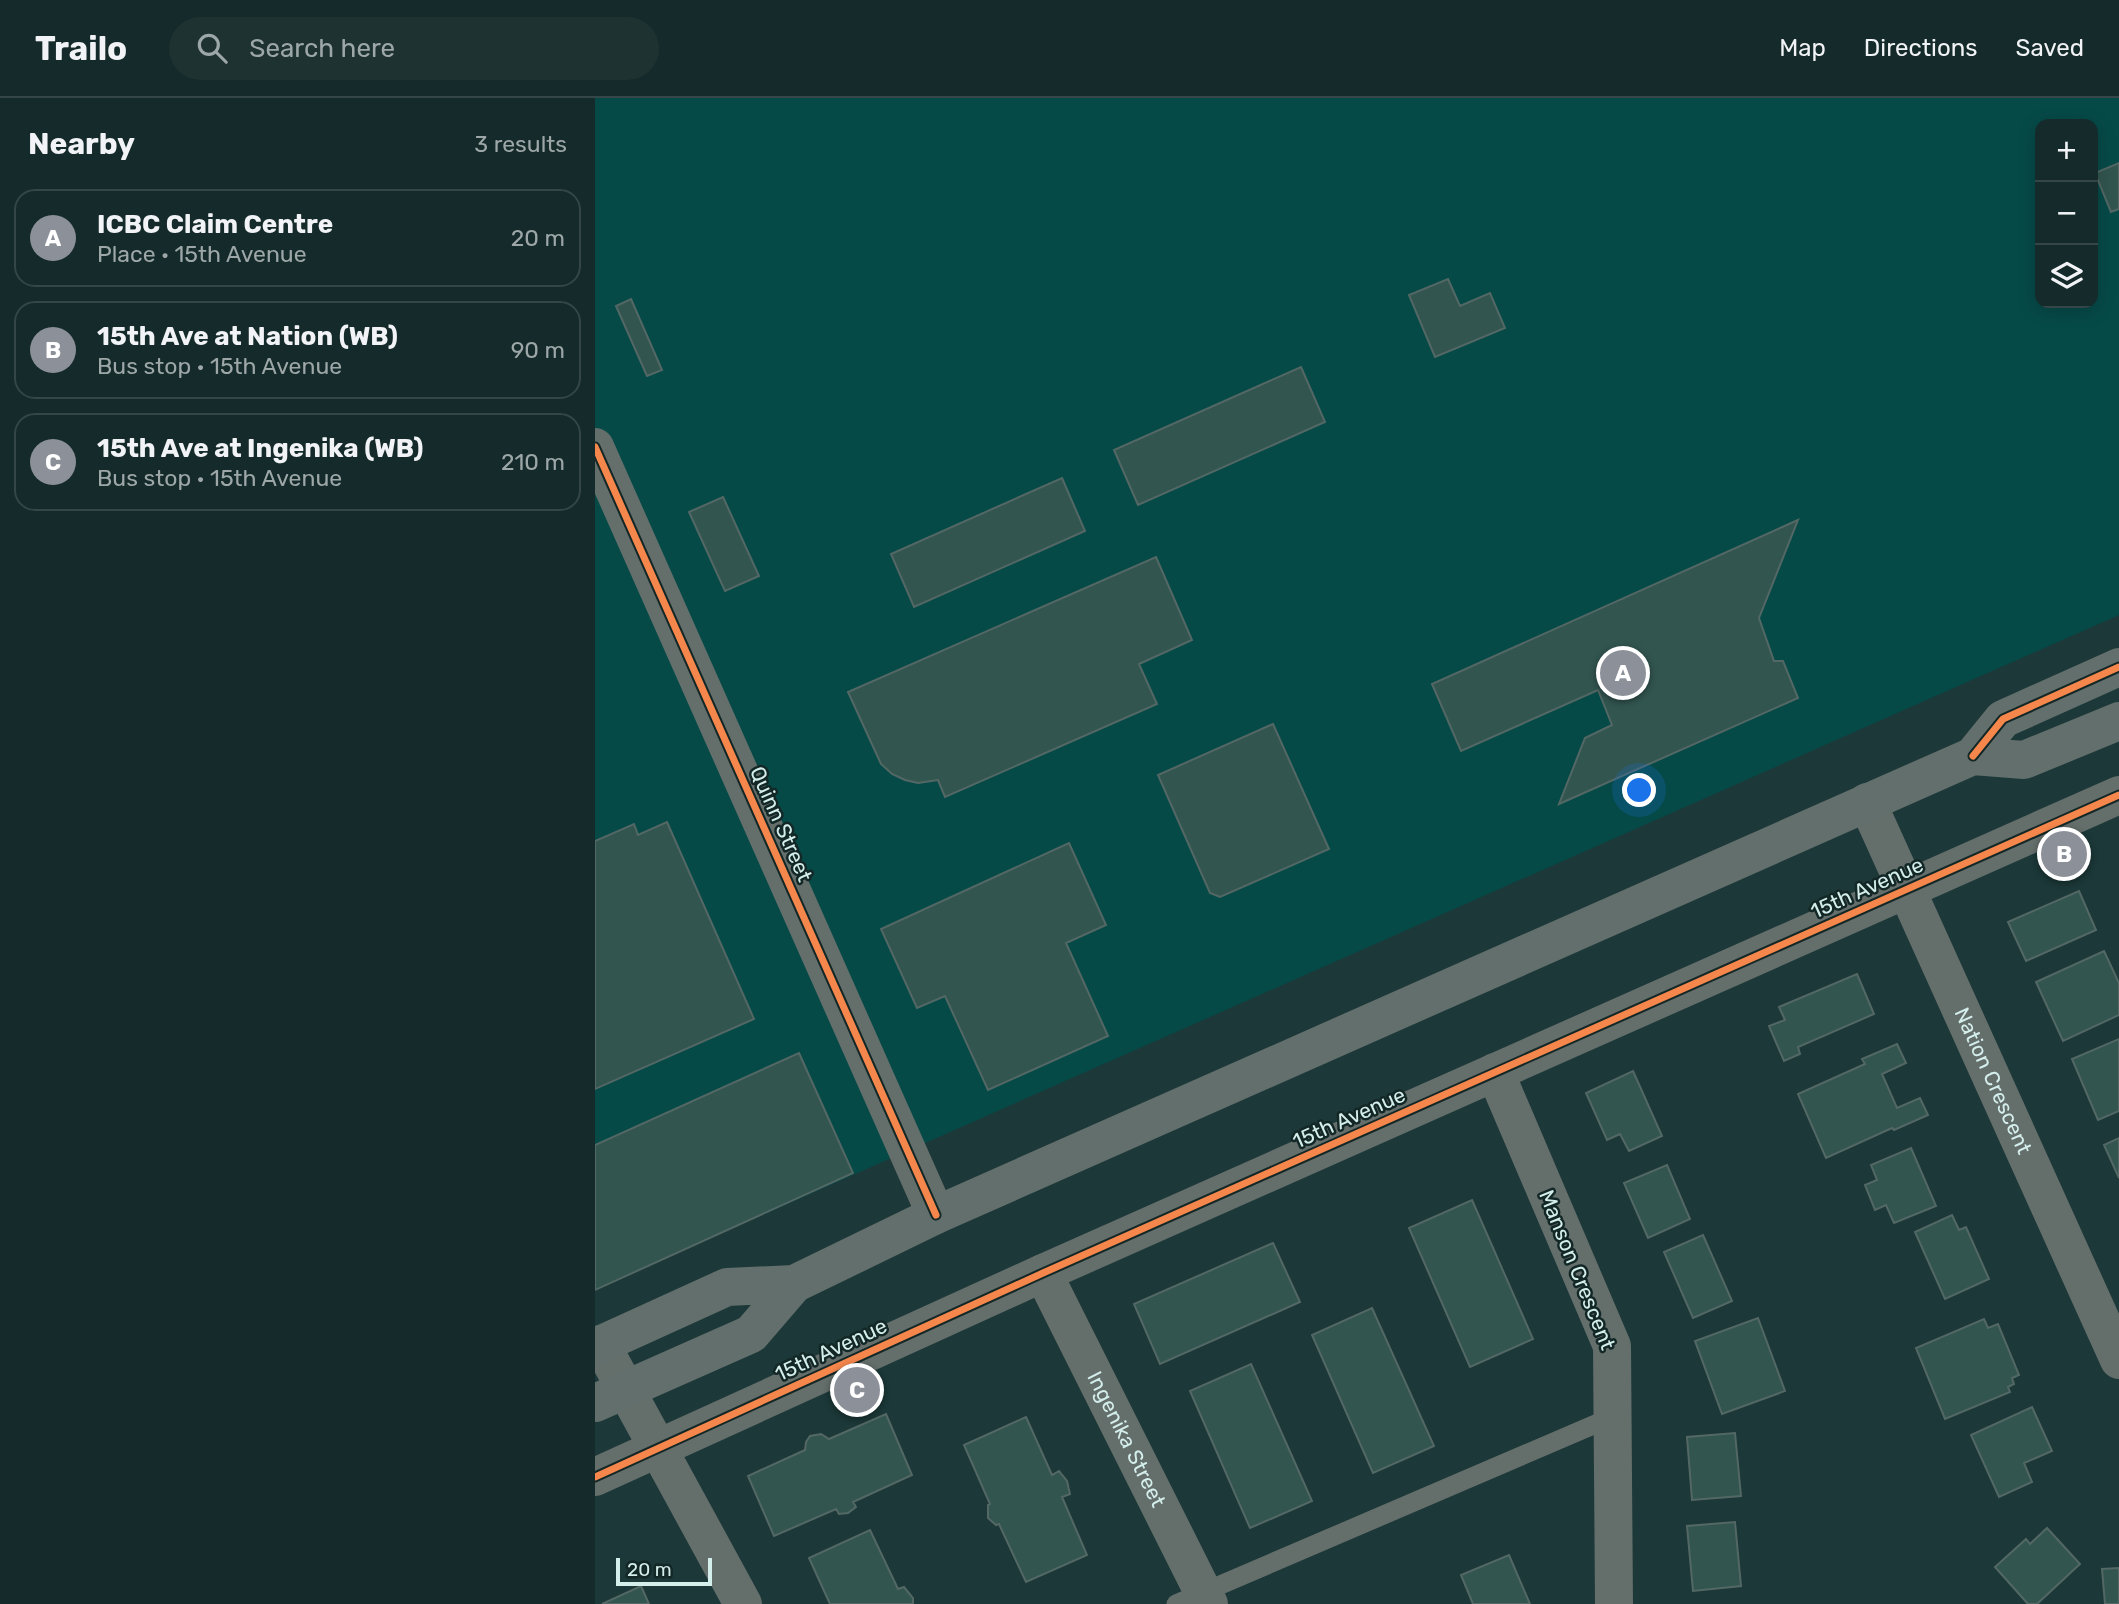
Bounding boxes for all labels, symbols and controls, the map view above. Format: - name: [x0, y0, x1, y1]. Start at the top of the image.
- search box: [169, 17, 659, 80]
- text: Trailo: [35, 29, 127, 68]
- icon: search: [193, 29, 231, 67]
- text: Search here: [249, 33, 395, 64]
- text: Map: [1779, 34, 1826, 62]
- text: Directions: [1864, 34, 1977, 62]
- text: Saved: [2015, 34, 2084, 62]
- map controls: [2035, 119, 2098, 308]
- button: +: [2035, 119, 2098, 182]
- text: Nearby: [28, 126, 135, 162]
- text: 3 results: [474, 130, 567, 158]
- button: −: [2035, 182, 2098, 245]
- text: ICBC Claim Centre: [97, 209, 333, 240]
- text: A: [45, 224, 61, 252]
- text: 20 m: [511, 224, 565, 252]
- text: Place · 15th Avenue: [97, 240, 307, 268]
- button: layers: [2035, 245, 2098, 308]
- text: 15th Ave at Nation (WB): [97, 321, 398, 352]
- text: B: [45, 336, 61, 364]
- text: 90 m: [511, 336, 565, 364]
- text: Bus stop · 15th Avenue: [97, 352, 342, 380]
- text: 15th Ave at Ingenika (WB): [97, 433, 423, 464]
- text: C: [45, 448, 61, 476]
- text: 210 m: [501, 448, 565, 476]
- text: Bus stop · 15th Avenue: [97, 464, 342, 492]
- pin: A: [1600, 647, 1646, 699]
- street label: Quinn Street: [745, 762, 818, 885]
- your location: [1622, 773, 1656, 807]
- pin: B: [2041, 828, 2087, 880]
- street label: 15th Avenue: [1807, 852, 1927, 923]
- street label: Nation Crescent: [1950, 1004, 2037, 1158]
- street label: 15th Avenue: [1289, 1082, 1409, 1153]
- street label: Manson Crescent: [1534, 1186, 1621, 1353]
- street label: 15th Avenue: [771, 1313, 891, 1386]
- pin: C: [834, 1364, 880, 1416]
- street label: Ingenika Street: [1082, 1367, 1171, 1511]
- scale bar: [616, 1555, 712, 1587]
- text: 20 m: [627, 1558, 672, 1581]

